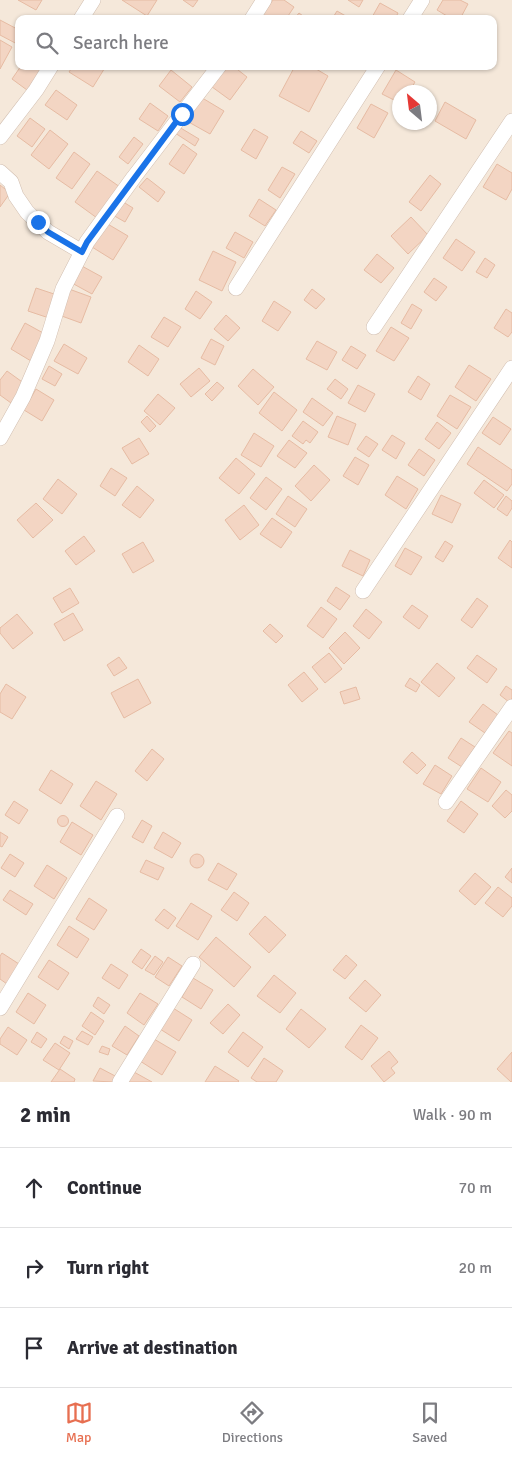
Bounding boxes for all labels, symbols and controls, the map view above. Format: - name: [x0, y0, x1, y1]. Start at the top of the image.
- search box: [15, 15, 497, 70]
- icon: search: [33, 29, 61, 57]
- text: Search here: [73, 31, 169, 55]
- north arrow: [392, 85, 437, 130]
- route start: [171, 103, 194, 126]
- route end: [27, 211, 50, 234]
- text: 2 min: [20, 1102, 71, 1128]
- text: Walk · 90 m: [413, 1105, 492, 1125]
- icon: ahead: [20, 1174, 48, 1202]
- text: Continue: [67, 1176, 142, 1200]
- text: 70 m: [458, 1178, 492, 1198]
- icon: right: [20, 1254, 48, 1282]
- text: Turn right: [67, 1256, 149, 1280]
- text: 20 m: [458, 1258, 492, 1278]
- icon: arrive: [20, 1334, 48, 1362]
- text: Arrive at destination: [67, 1336, 238, 1360]
- tab: Map: [65, 1399, 93, 1446]
- tab: Directions: [222, 1399, 283, 1446]
- tab: Saved: [412, 1399, 447, 1446]

